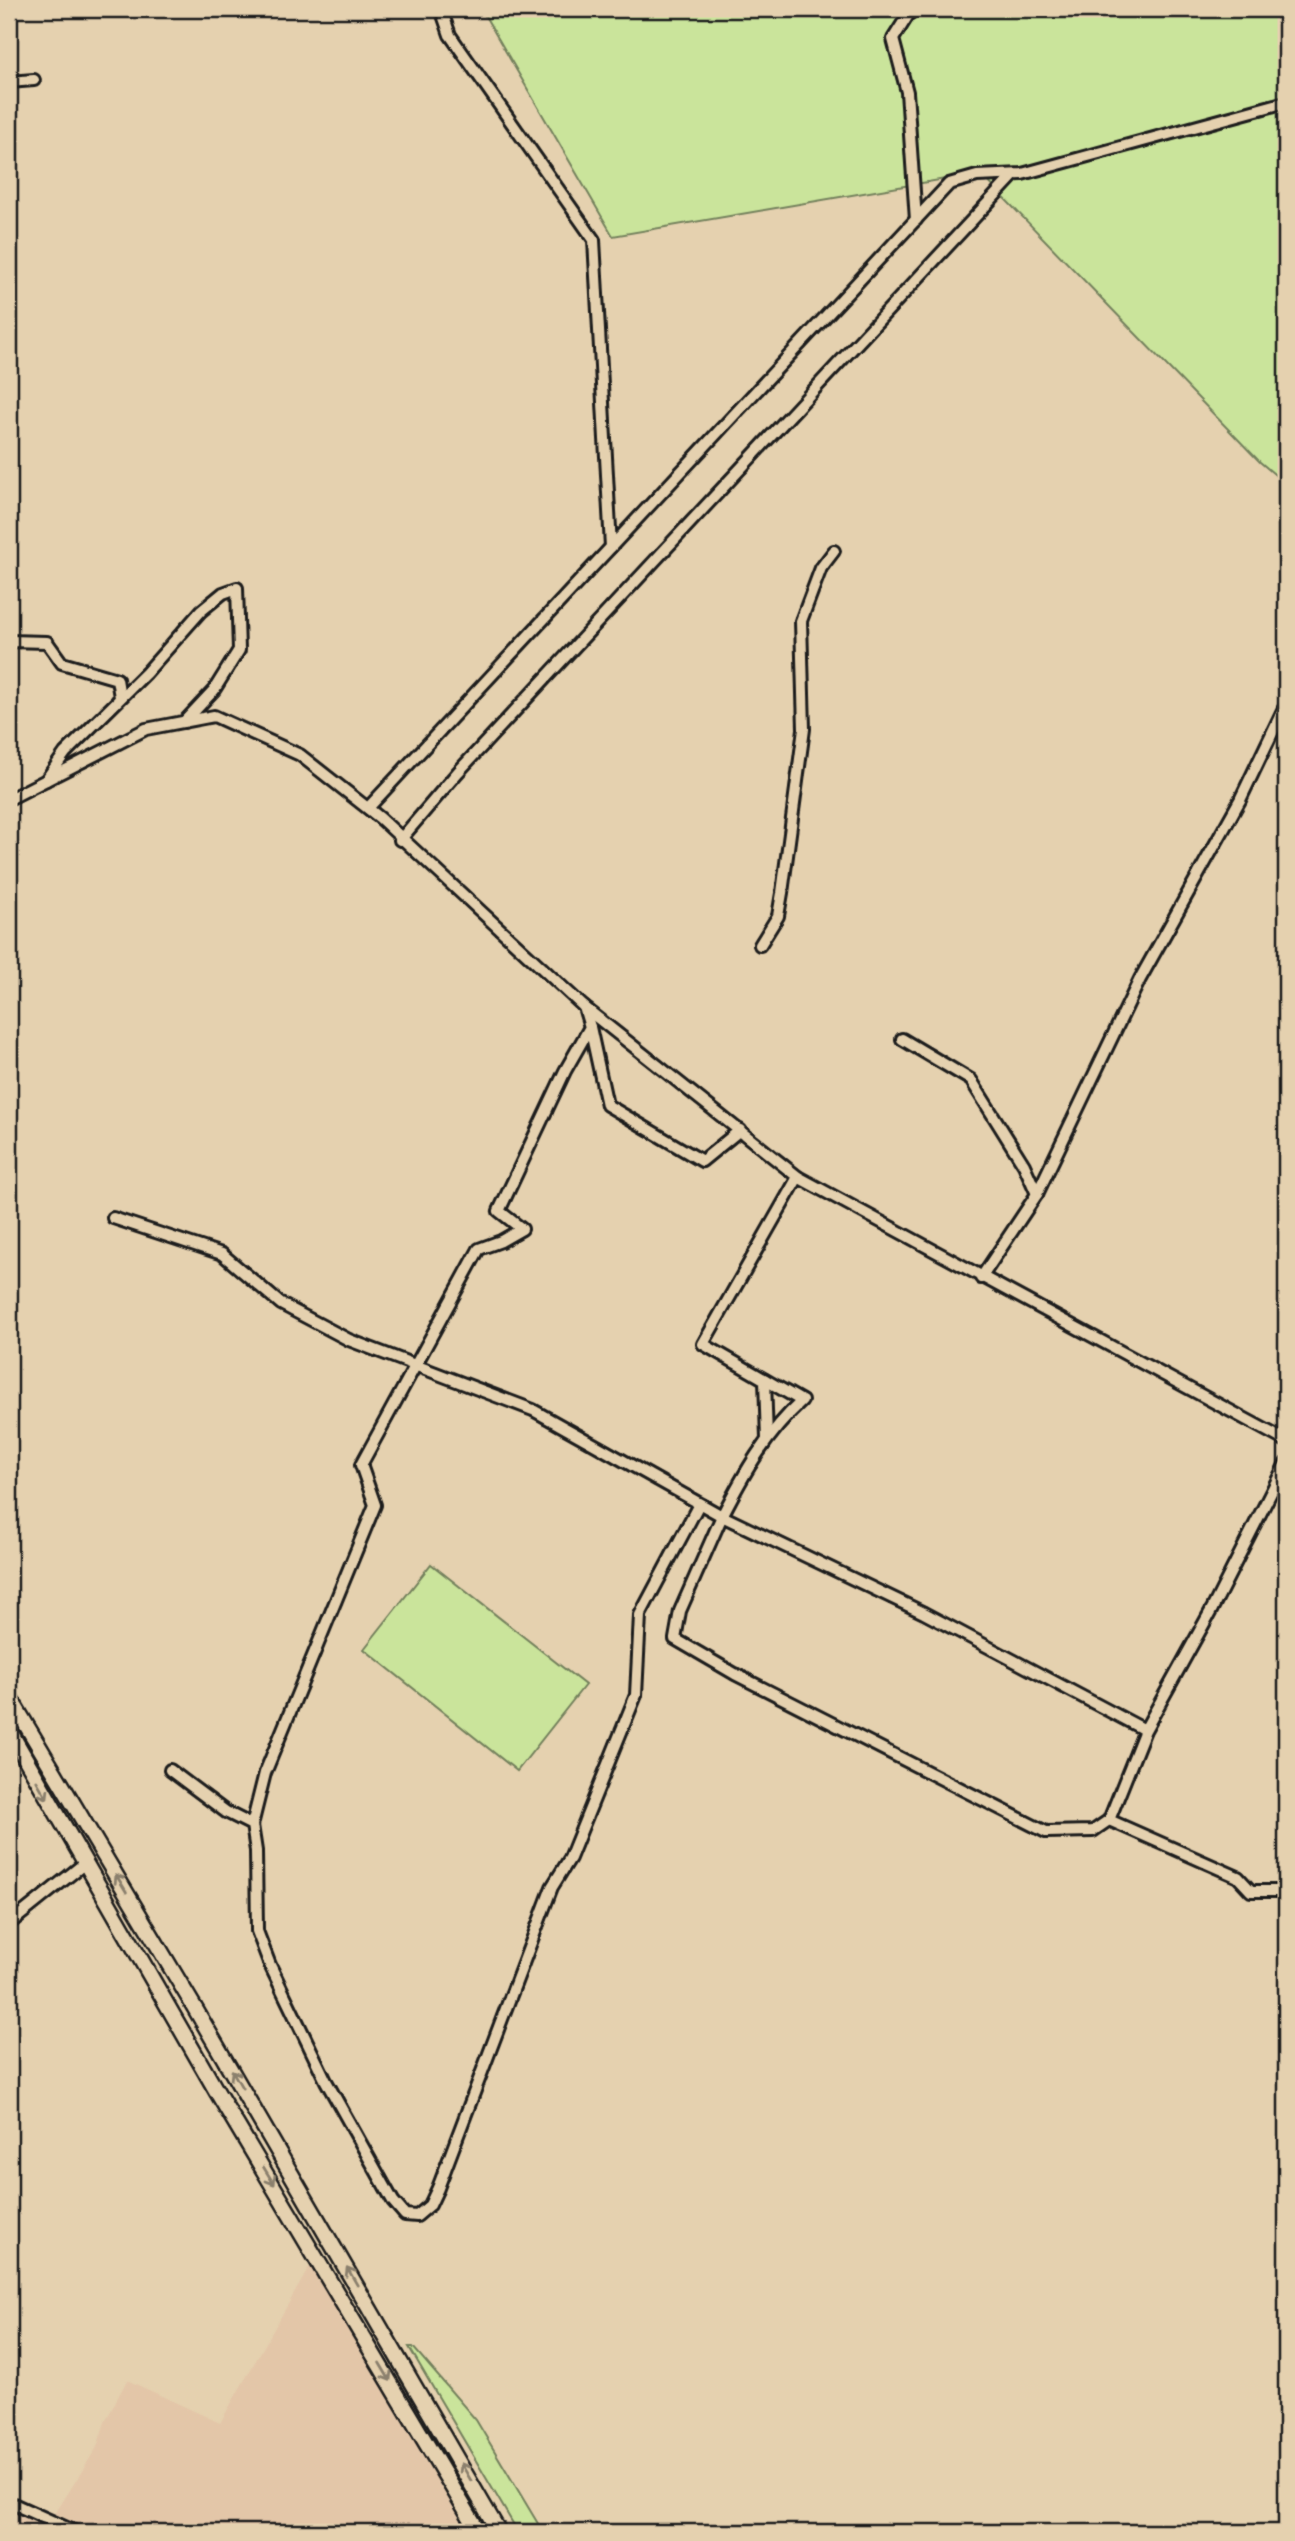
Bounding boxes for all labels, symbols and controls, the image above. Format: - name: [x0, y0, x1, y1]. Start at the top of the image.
- one-way arrow: [35, 1779, 49, 1799]
- one-way arrow: [114, 1874, 128, 1894]
- one-way arrow: [230, 2070, 244, 2090]
- one-way arrow: [262, 2166, 276, 2186]
- one-way arrow: [345, 2266, 359, 2286]
- one-way arrow: [378, 2361, 392, 2381]
- one-way arrow: [459, 2463, 473, 2483]

